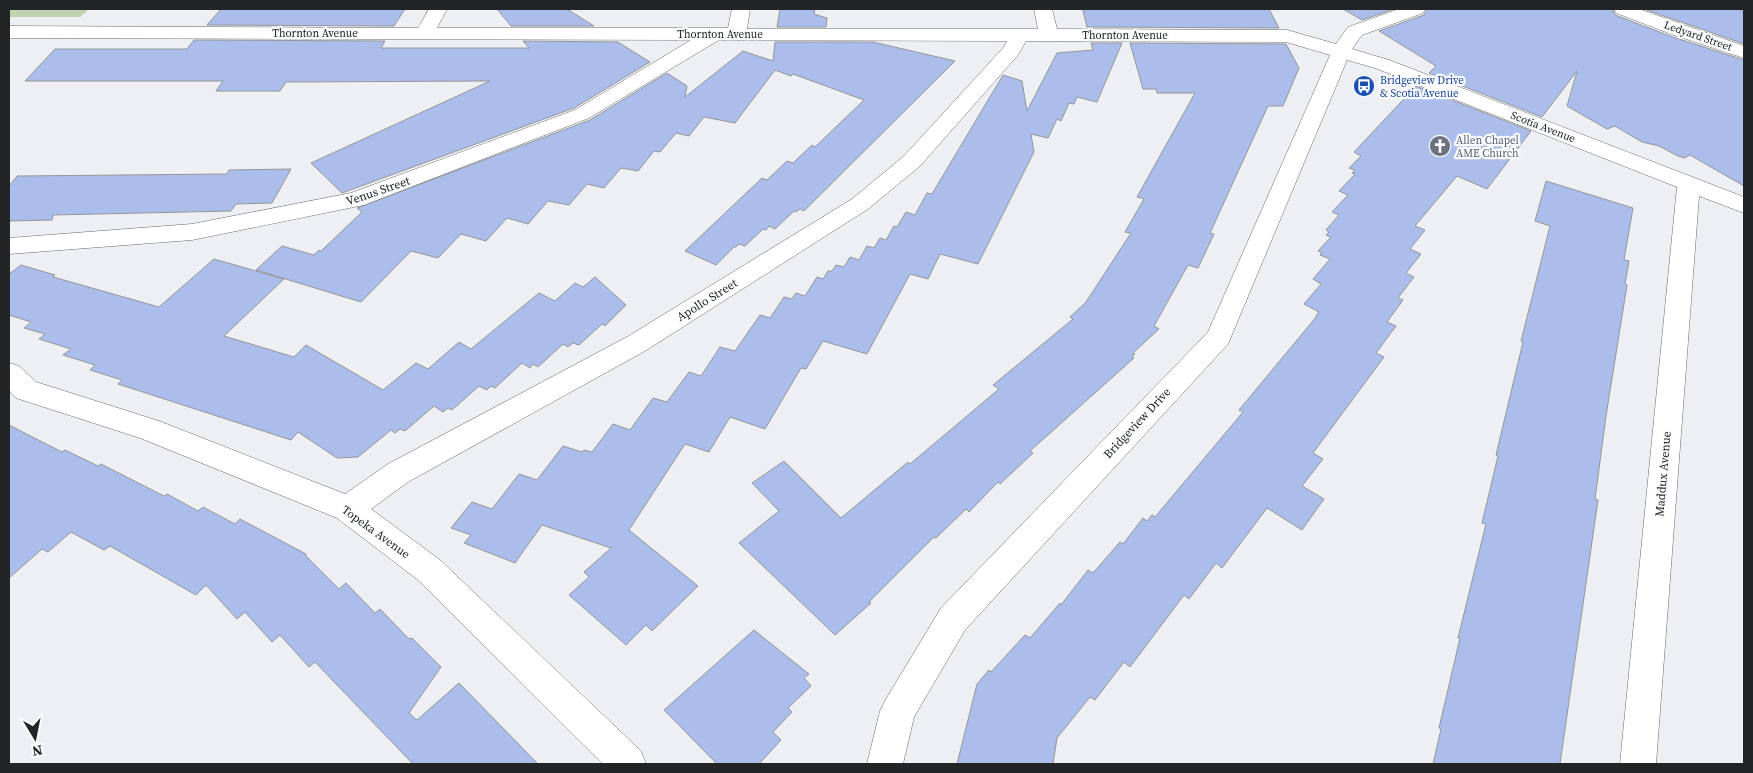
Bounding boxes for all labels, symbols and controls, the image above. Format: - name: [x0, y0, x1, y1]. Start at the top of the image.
- street label: Ledyard Street: [1662, 17, 1734, 55]
- street label: Thornton Avenue: [272, 26, 358, 41]
- street label: Thornton Avenue: [677, 27, 763, 42]
- street label: Thornton Avenue: [1082, 28, 1168, 43]
- place label: Bridgeview Drive & Scotia Avenue: [1380, 73, 1464, 101]
- bus stop icon: Bridgeview Drive & Scotia Avenue: [1352, 74, 1376, 98]
- street label: Scotia Avenue: [1509, 108, 1578, 146]
- place label: Allen Chapel AME Church: [1456, 133, 1519, 161]
- church icon: Allen Chapel AME Church: [1428, 134, 1452, 158]
- street label: Venus Street: [344, 173, 412, 209]
- street label: Apollo Street: [674, 275, 740, 325]
- street label: Bridgeview Drive: [1100, 384, 1174, 462]
- street label: Maddux Avenue: [1651, 431, 1675, 517]
- street label: Topeka Avenue: [339, 502, 413, 562]
- north arrow: [10, 713, 60, 763]
- text: N: [30, 740, 44, 762]

